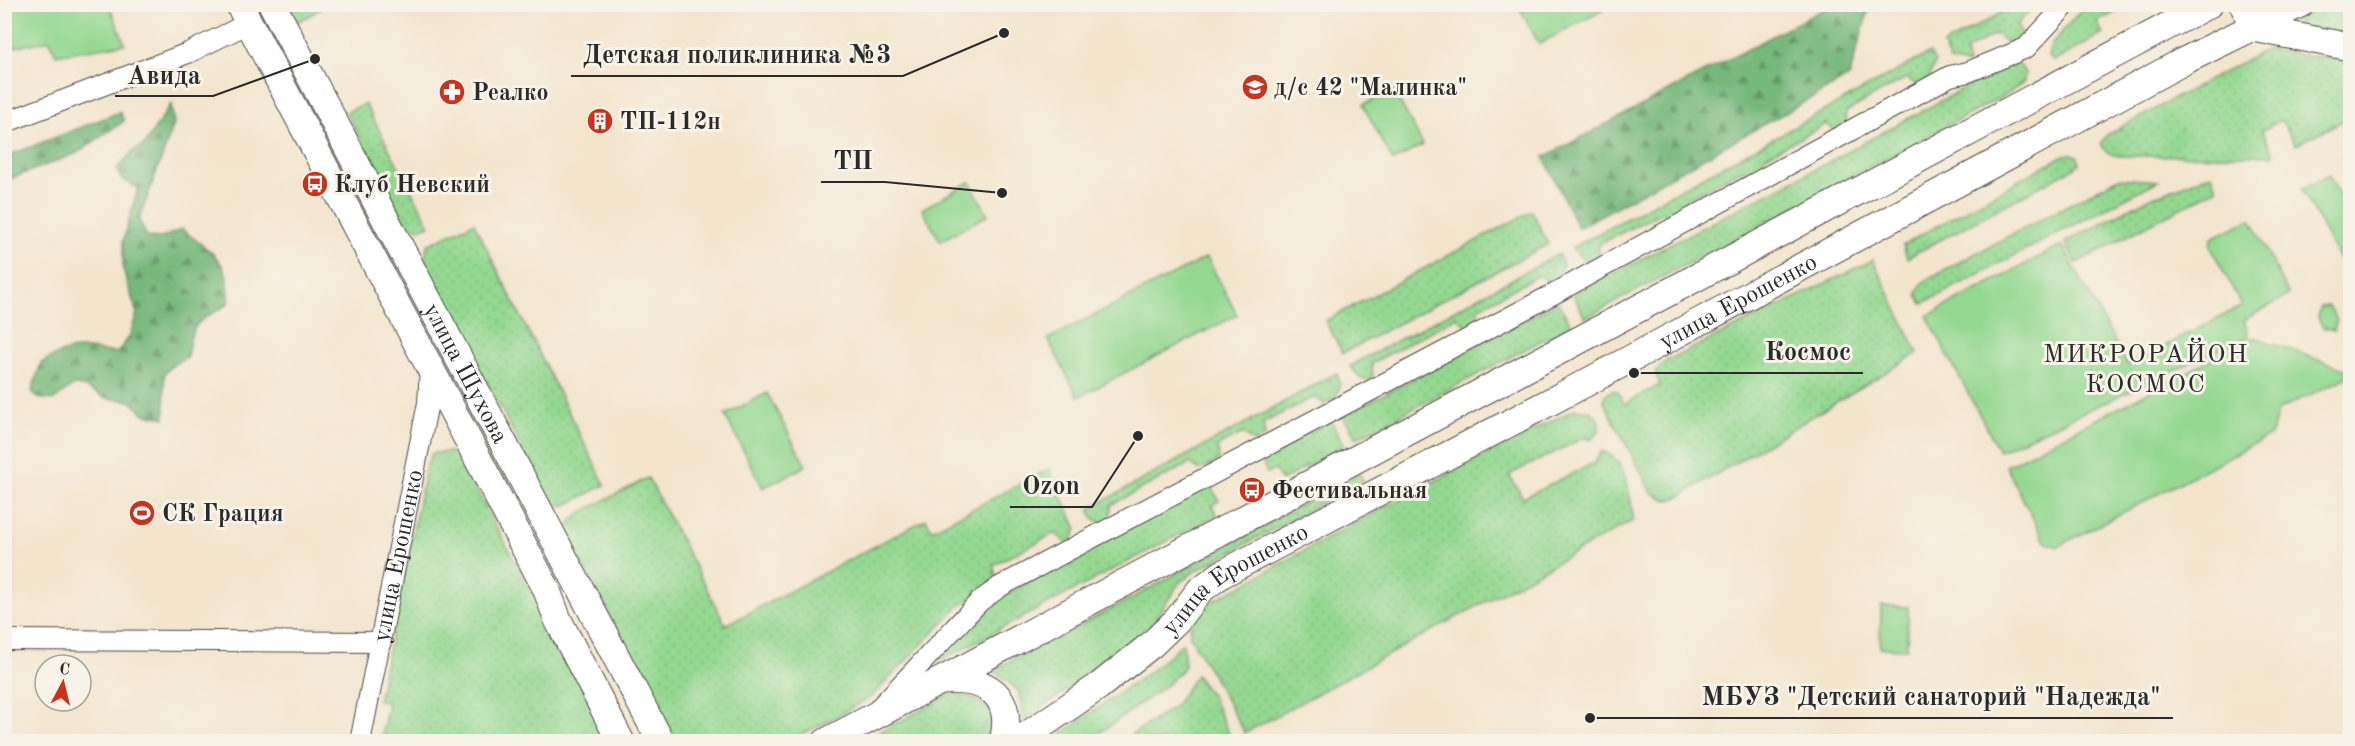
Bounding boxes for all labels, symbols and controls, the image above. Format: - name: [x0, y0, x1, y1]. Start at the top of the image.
- callout: Детская поликлиника №3: [571, 32, 903, 76]
- text: Детская поликлиника №3: [583, 43, 891, 69]
- callout: Авида: [115, 52, 213, 96]
- text: Авида: [127, 64, 201, 90]
- school or university icon: д/с 42 "Малинка": [1240, 72, 1270, 102]
- pharmacy icon: Реалко: [437, 77, 467, 107]
- place label: д/с 42 "Малинка": [1274, 77, 1467, 101]
- place label: Реалко: [472, 82, 549, 106]
- building icon: ТП-112н: [585, 106, 615, 136]
- place label: ТП-112н: [620, 111, 721, 135]
- callout: ТП: [821, 138, 885, 182]
- text: ТП: [833, 149, 873, 175]
- bus stop icon: Клуб Невский: [300, 169, 330, 199]
- place label: Клуб Невский: [334, 174, 490, 198]
- street label: улица Ерошенко: [1656, 251, 1822, 355]
- street label: улица Шухова: [418, 300, 511, 448]
- callout: Космос: [1753, 329, 1863, 373]
- district label: МИКРОРАЙОН КОСМОС: [2043, 337, 2249, 398]
- text: Космос: [1765, 340, 1851, 366]
- callout: Ozon: [1010, 463, 1092, 507]
- street label: улица Ерошенко: [370, 468, 428, 645]
- text: Ozon: [1022, 474, 1080, 500]
- bus stop icon: Фестивальная: [1237, 475, 1267, 505]
- place label: Фестивальная: [1272, 480, 1427, 504]
- sports icon: СК Грация: [127, 498, 157, 528]
- place label: СК Грация: [162, 503, 284, 527]
- street label: улица Ерошенко: [1159, 521, 1313, 641]
- north arrow: [33, 653, 93, 713]
- text: С: [58, 662, 71, 679]
- callout: МБУЗ "Детский санаторий "Надежда": [1690, 674, 2173, 718]
- text: МБУЗ "Детский санаторий "Надежда": [1701, 685, 2161, 711]

